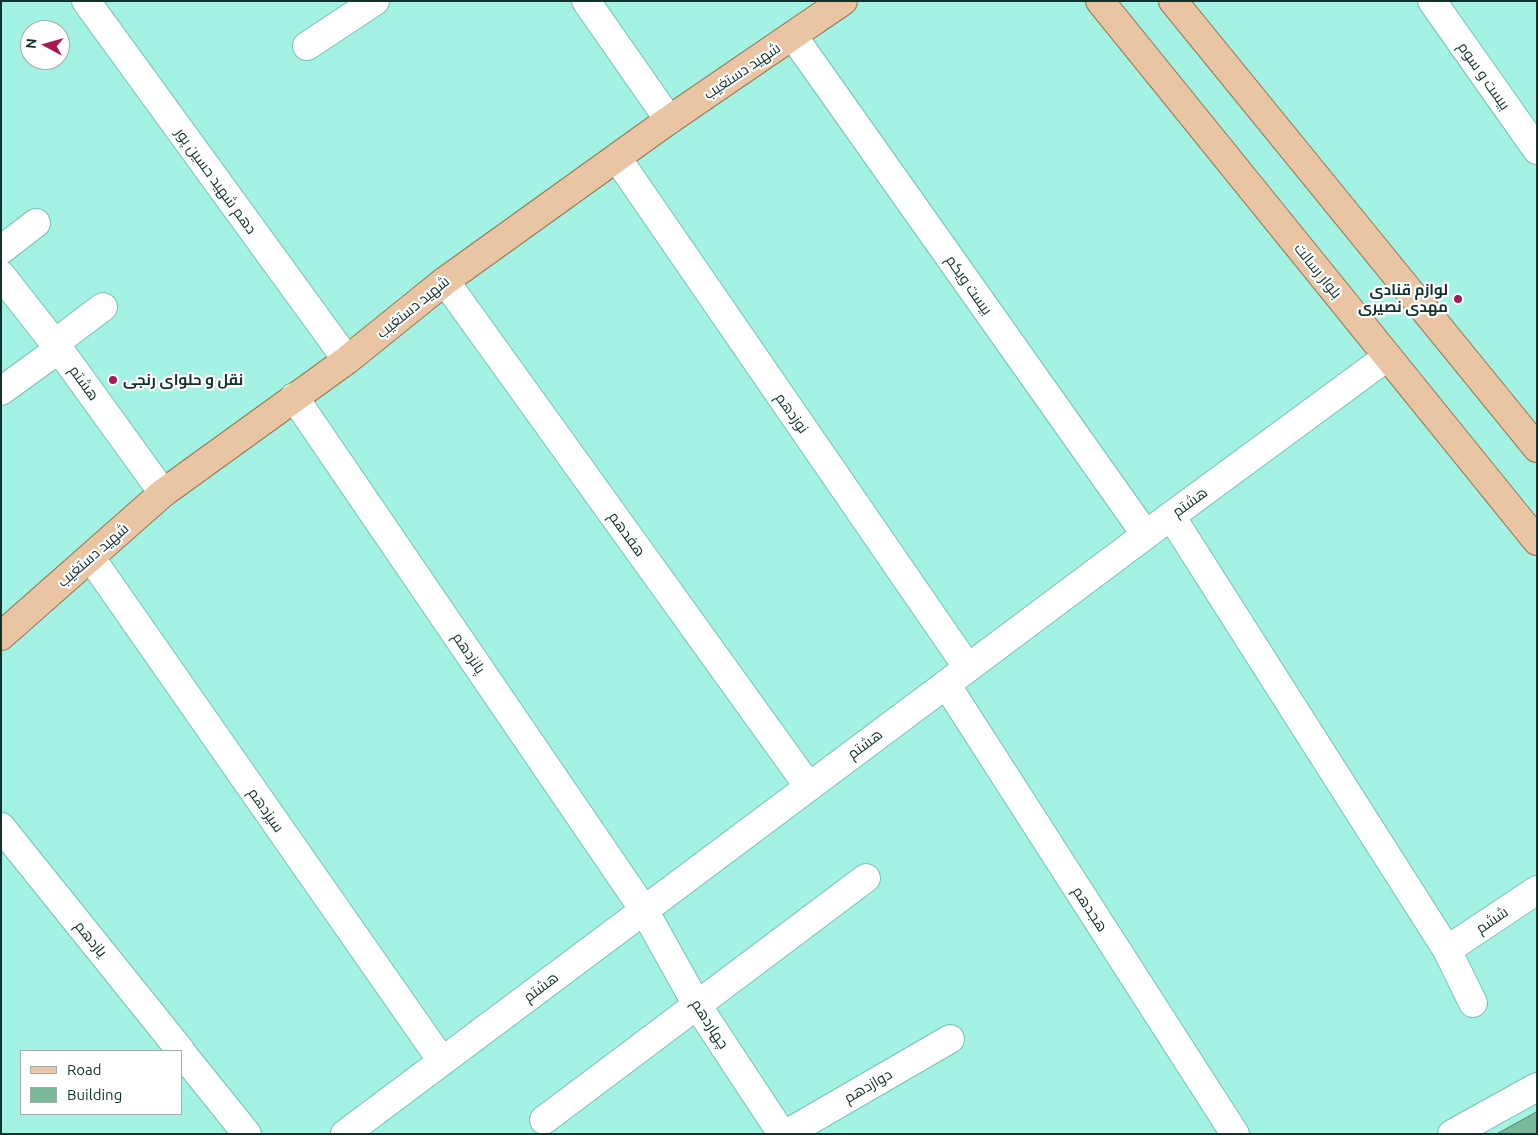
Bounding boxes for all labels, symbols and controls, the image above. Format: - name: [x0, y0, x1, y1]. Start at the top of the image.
- north arrow: [20, 20, 70, 70]
- text: N: [23, 38, 40, 50]
- street label: بیست و سوم: [1454, 38, 1514, 114]
- street label: شهید دستغیب: [700, 39, 784, 103]
- street label: دهم شهید حسین پور: [171, 124, 261, 238]
- street label: بلوار رسالت: [1290, 240, 1346, 302]
- street label: بیست ویکم: [942, 252, 996, 318]
- street label: شهید دستغیب: [373, 272, 453, 342]
- place label: لوازم قنادی مهدی نصیری: [1358, 281, 1448, 316]
- marker: لوازم قنادی مهدی نصیری: [1452, 293, 1464, 305]
- street label: هشتم: [65, 362, 103, 404]
- place label: نقل و حلوای رنجی: [123, 371, 243, 389]
- marker: نقل و حلوای رنجی: [107, 374, 119, 386]
- street label: نوزدهم: [772, 389, 812, 437]
- street label: هشتم: [1169, 483, 1211, 521]
- street label: هفدهم: [605, 508, 649, 560]
- street label: شهید دستغیب: [54, 519, 132, 591]
- street label: پانزدهم: [449, 629, 489, 677]
- street label: هشتم: [844, 725, 886, 763]
- street label: سیزدهم: [244, 784, 288, 836]
- street label: هجدهم: [1069, 883, 1111, 935]
- street label: ششم: [1472, 903, 1512, 937]
- street label: یازدهم: [71, 917, 111, 961]
- street label: هشتم: [520, 968, 562, 1006]
- street label: چهاردهم: [687, 996, 733, 1052]
- legend: [20, 1050, 182, 1115]
- text: Road: [67, 1061, 102, 1078]
- street label: دوازدهم: [841, 1065, 895, 1107]
- text: Building: [67, 1086, 122, 1103]

